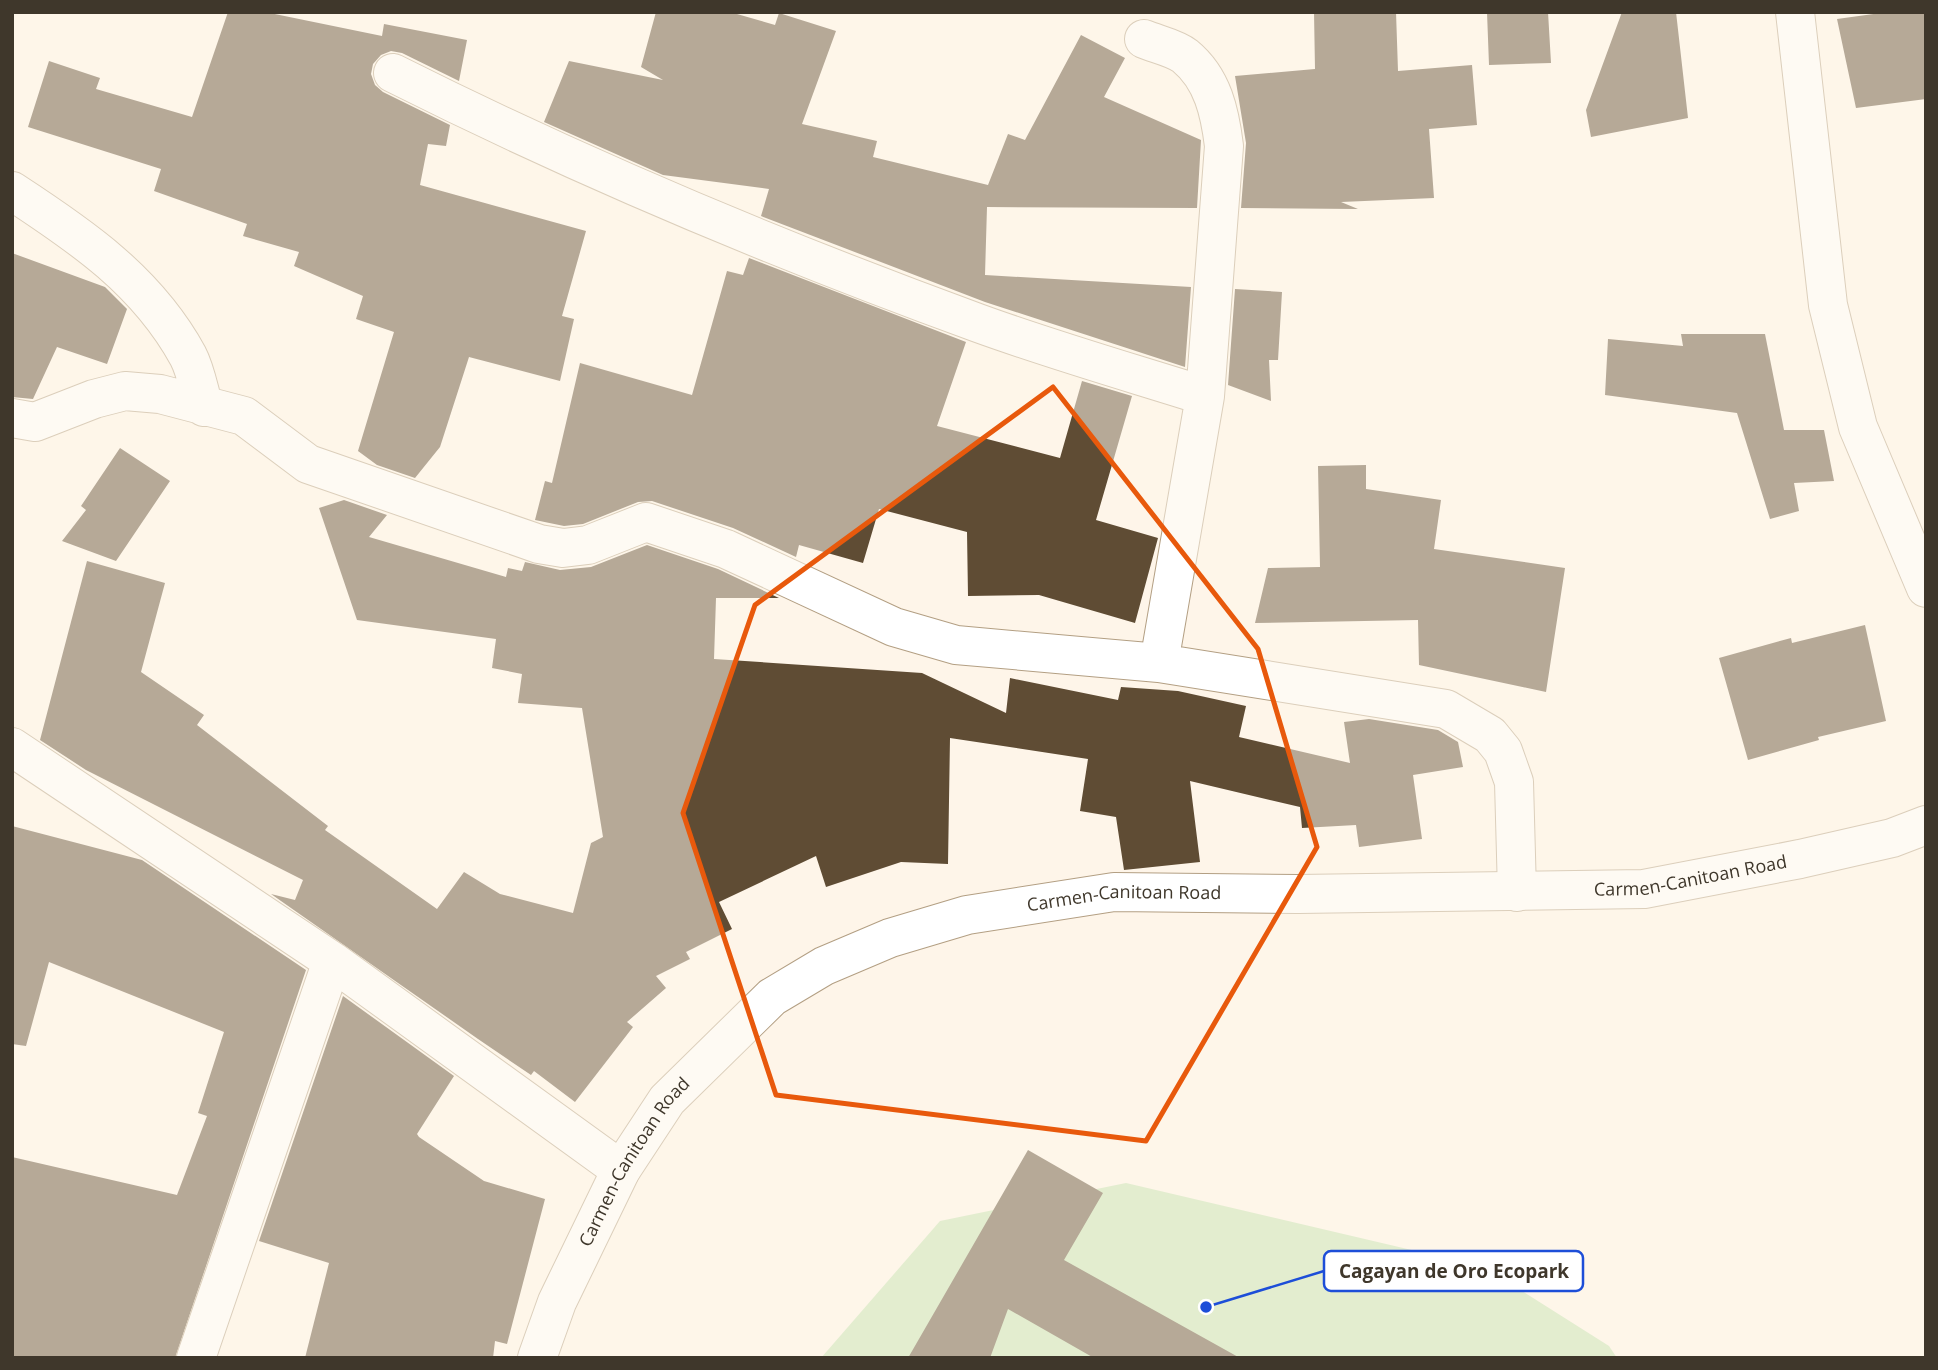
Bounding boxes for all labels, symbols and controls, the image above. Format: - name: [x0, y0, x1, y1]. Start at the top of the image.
- street label: Carmen-Canitoan Road: [1594, 849, 1789, 901]
- street label: Carmen-Canitoan Road: [1025, 879, 1221, 916]
- street label: Carmen-Canitoan Road: [573, 1071, 694, 1250]
- callout: Cagayan de Oro Ecopark: [1324, 1251, 1583, 1291]
- text: Cagayan de Oro Ecopark: [1339, 1258, 1569, 1284]

